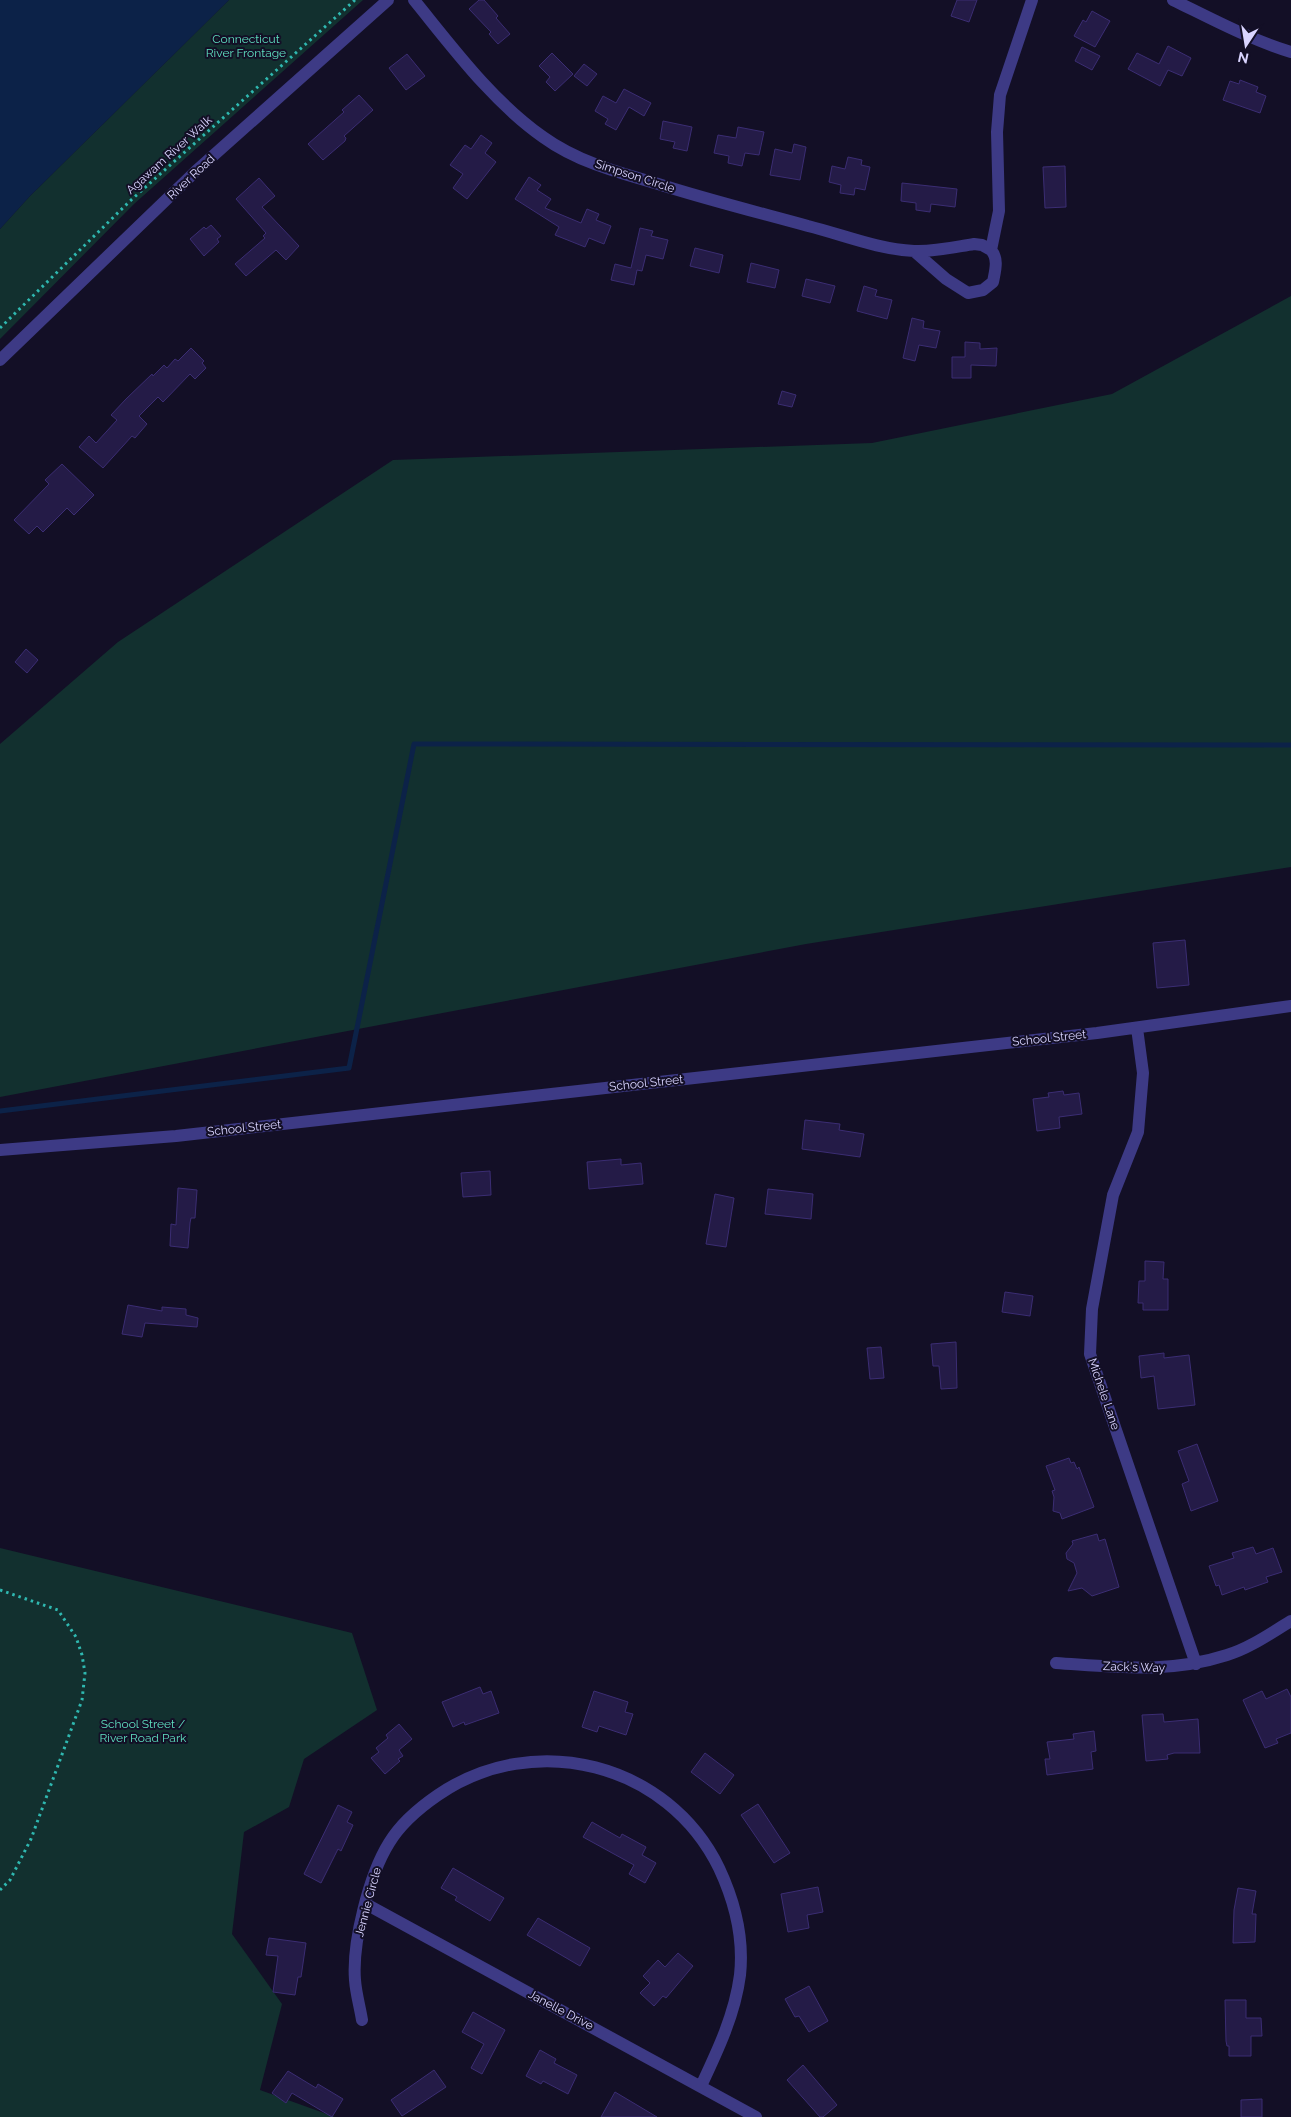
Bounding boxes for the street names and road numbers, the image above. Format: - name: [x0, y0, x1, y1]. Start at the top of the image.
- street label: Agawam River Walk: [123, 113, 215, 197]
- street label: River Road: [165, 152, 217, 202]
- street label: Simpson Circle: [593, 157, 677, 195]
- street label: School Street: [1011, 1027, 1087, 1049]
- street label: School Street: [608, 1072, 684, 1094]
- street label: School Street: [206, 1117, 282, 1139]
- street label: Michele Lane: [1085, 1356, 1123, 1432]
- street label: Zack's Way: [1103, 1659, 1166, 1675]
- street label: Jennie Circle: [352, 1866, 384, 1938]
- street label: Janelle Drive: [526, 1987, 596, 2033]

